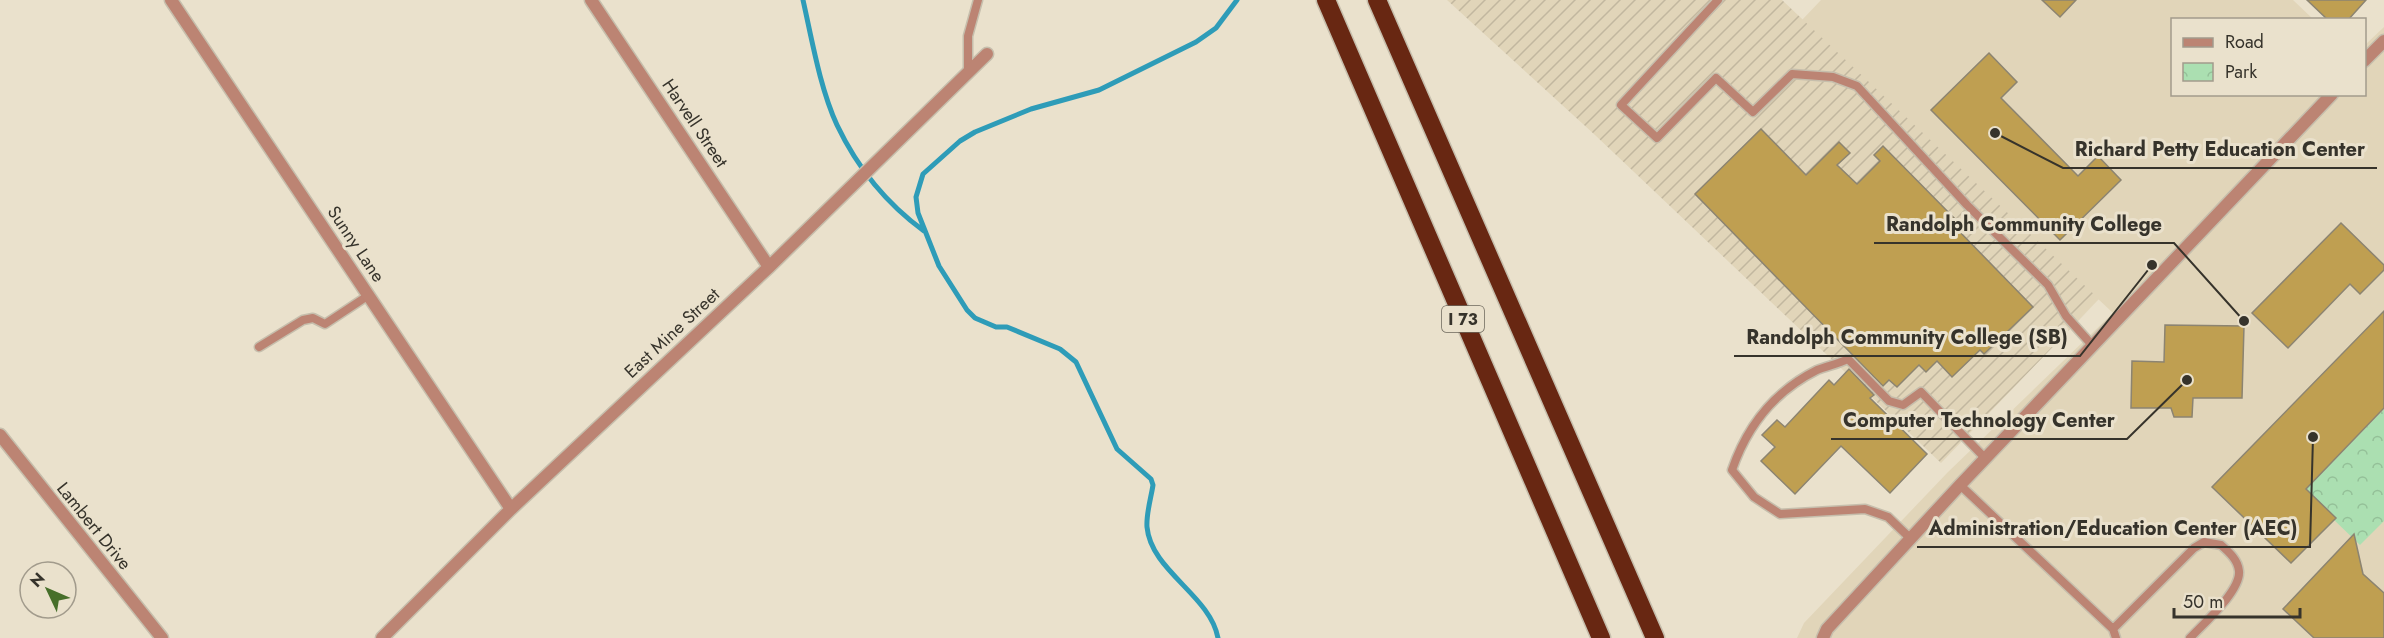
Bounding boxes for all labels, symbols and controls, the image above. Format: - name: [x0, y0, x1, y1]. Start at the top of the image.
- legend: [2171, 18, 2366, 96]
- text: Road: [2225, 29, 2264, 55]
- text: Park: [2225, 59, 2257, 85]
- street label: Harvell Street: [656, 74, 735, 173]
- callout: Richard Petty Education Center: [2063, 130, 2377, 168]
- text: Richard Petty Education Center: [2075, 135, 2366, 164]
- street label: Sunny Lane: [321, 201, 391, 287]
- callout: Randolph Community College: [1874, 205, 2174, 243]
- text: Randolph Community College: [1886, 210, 2162, 239]
- street label: East Mine Street: [619, 281, 726, 384]
- road number: I 73: [1442, 306, 1484, 332]
- callout: Randolph Community College (SB): [1734, 318, 2080, 356]
- text: Randolph Community College (SB): [1746, 323, 2068, 352]
- callout: Computer Technology Center: [1831, 401, 2127, 439]
- text: Computer Technology Center: [1843, 406, 2116, 435]
- street label: Lambert Drive: [50, 477, 138, 575]
- callout: Administration/Education Center (AEC): [1917, 509, 2310, 547]
- text: Administration/Education Center (AEC): [1928, 514, 2297, 543]
- north arrow: [18, 560, 78, 620]
- text: N: [25, 567, 50, 592]
- scale bar: [2174, 581, 2300, 619]
- text: 50 m: [2183, 589, 2223, 615]

